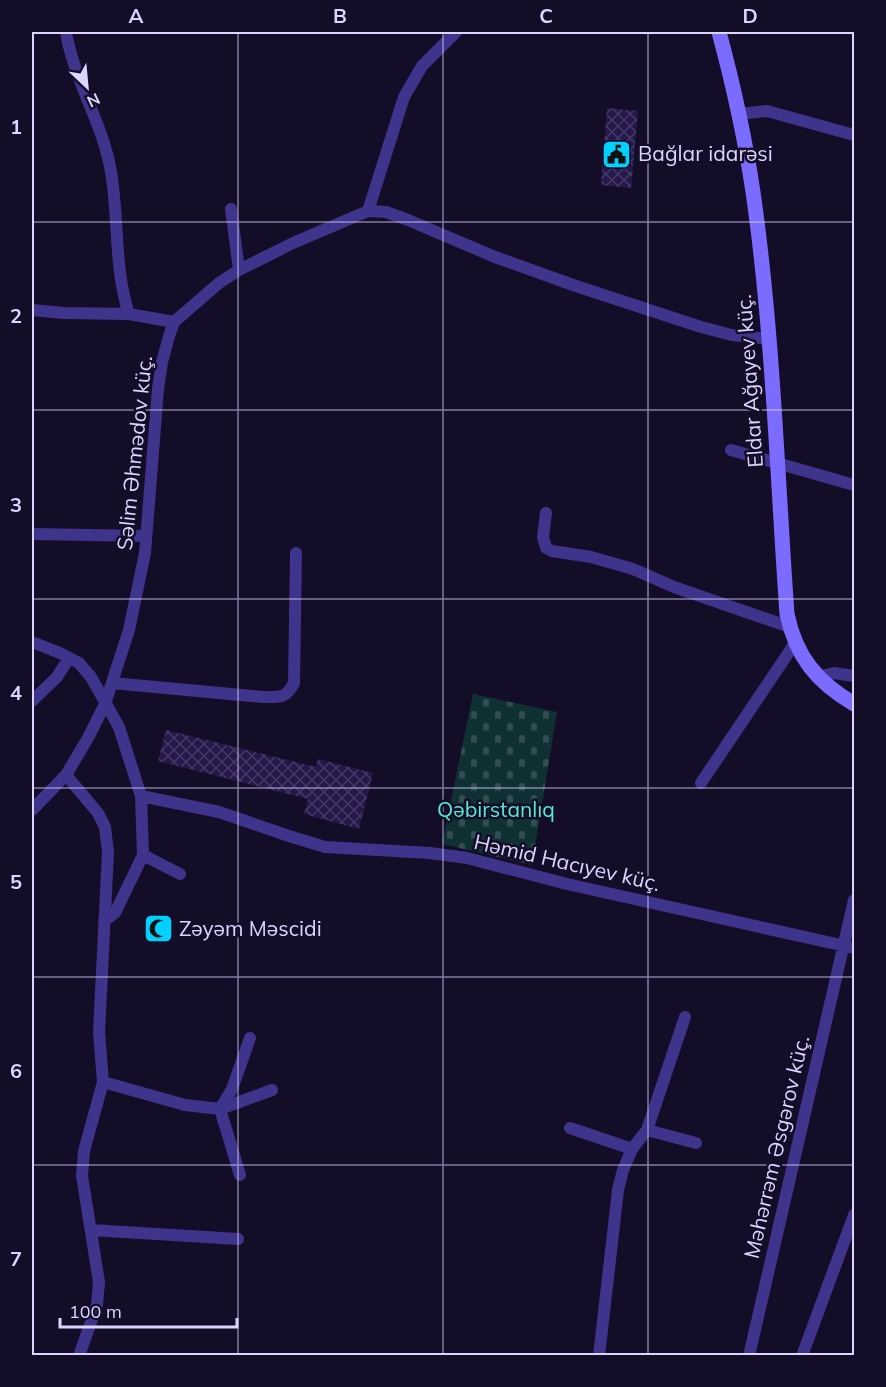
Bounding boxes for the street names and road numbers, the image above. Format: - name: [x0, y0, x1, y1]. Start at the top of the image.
- street label: Eldar Ağayev küç.: [730, 294, 768, 468]
- street label: Səlim Əhmədov küç.: [111, 354, 157, 552]
- street label: Həmid Hacıyev küç.: [472, 828, 663, 896]
- street label: Məhərrəm Əsgərov küç.: [738, 1033, 814, 1261]

